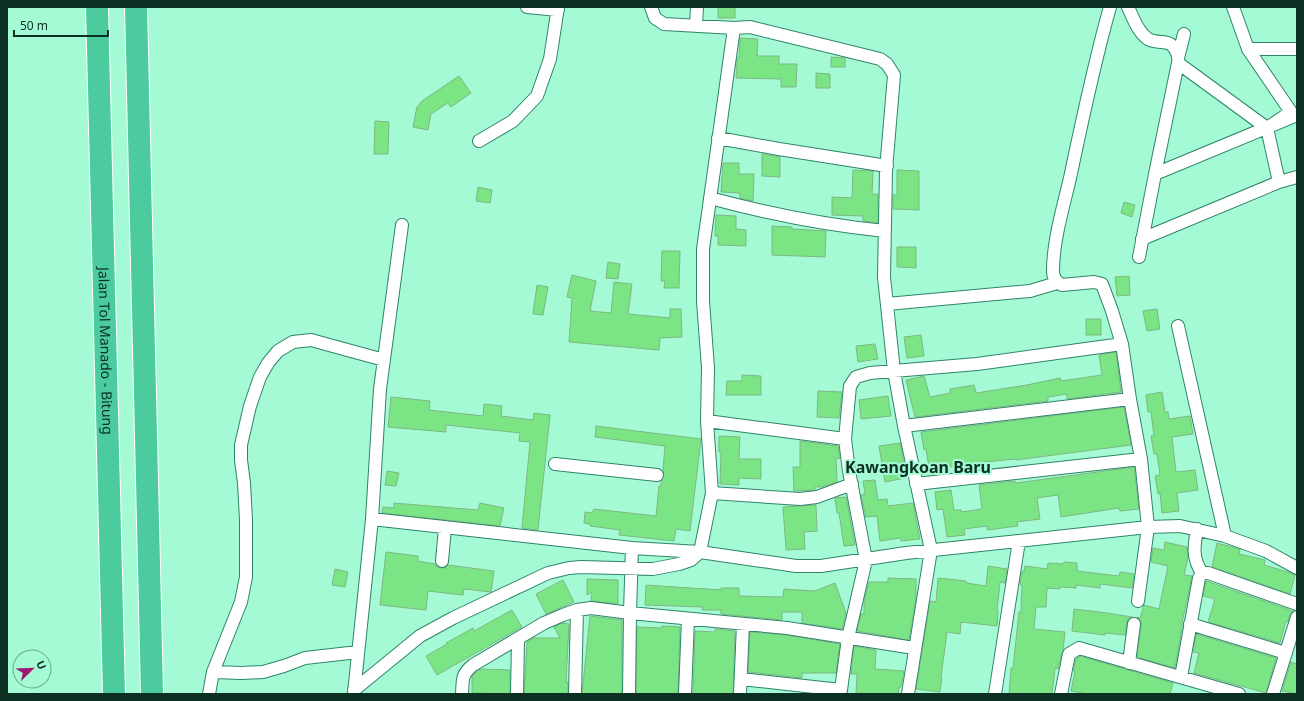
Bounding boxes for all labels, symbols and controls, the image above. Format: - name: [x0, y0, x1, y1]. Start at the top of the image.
- scale bar: [14, 12, 108, 38]
- text: 50 m: [20, 17, 48, 34]
- street label: Jalan Tol Manado - Bitung: [94, 265, 118, 435]
- district label: Kawangkoan Baru: [845, 456, 991, 478]
- north arrow: [12, 649, 52, 689]
- text: U: [33, 658, 50, 672]

